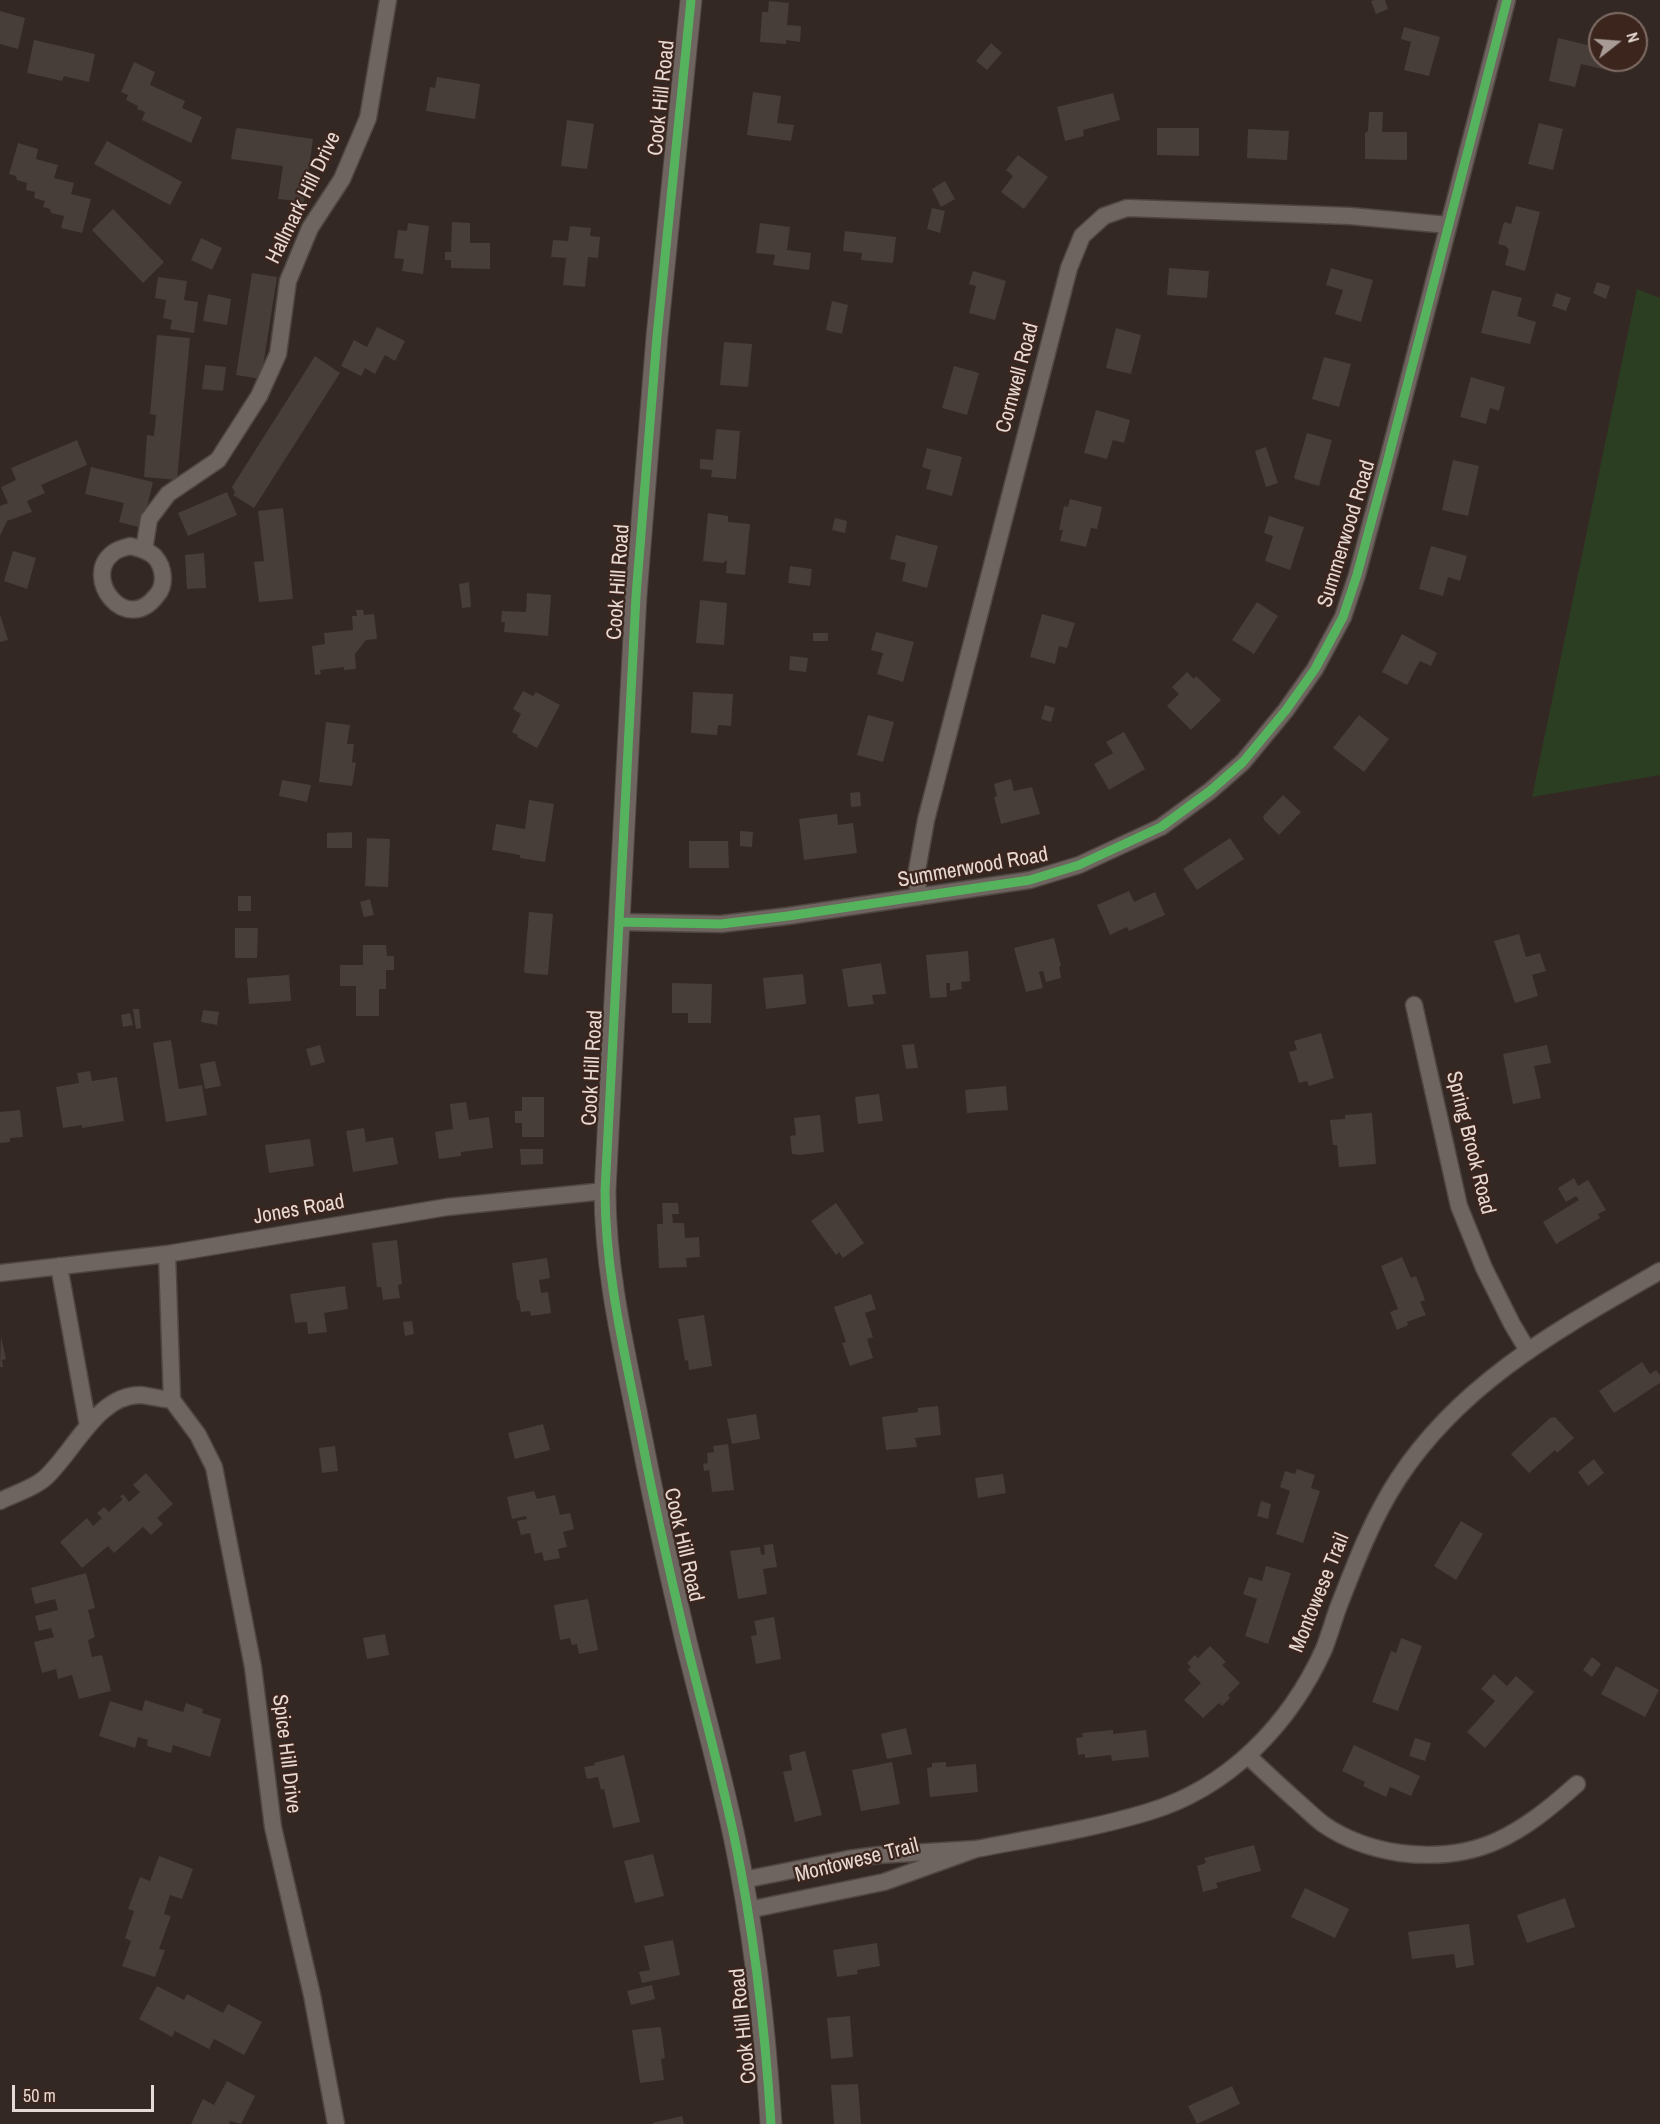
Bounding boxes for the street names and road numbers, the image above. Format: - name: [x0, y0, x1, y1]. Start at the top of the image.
- street label: Cook Hill Road: [643, 39, 681, 157]
- street label: Hallmark Hill Drive: [261, 128, 347, 268]
- street label: Cornwell Road: [991, 320, 1045, 436]
- street label: Summerwood Road: [1313, 458, 1381, 610]
- street label: Cook Hill Road: [602, 523, 636, 641]
- street label: Summerwood Road: [896, 842, 1050, 894]
- street label: Cook Hill Road: [577, 1010, 609, 1126]
- street label: Spring Brook Road: [1440, 1069, 1500, 1217]
- street label: Jones Road: [252, 1190, 346, 1230]
- street label: Cook Hill Road: [658, 1486, 708, 1604]
- street label: Montowese Trail: [1285, 1530, 1355, 1656]
- street label: Spice Hill Drive: [266, 1693, 306, 1815]
- street label: Montowese Trail: [793, 1833, 921, 1889]
- street label: Cook Hill Road: [725, 1967, 763, 2085]

